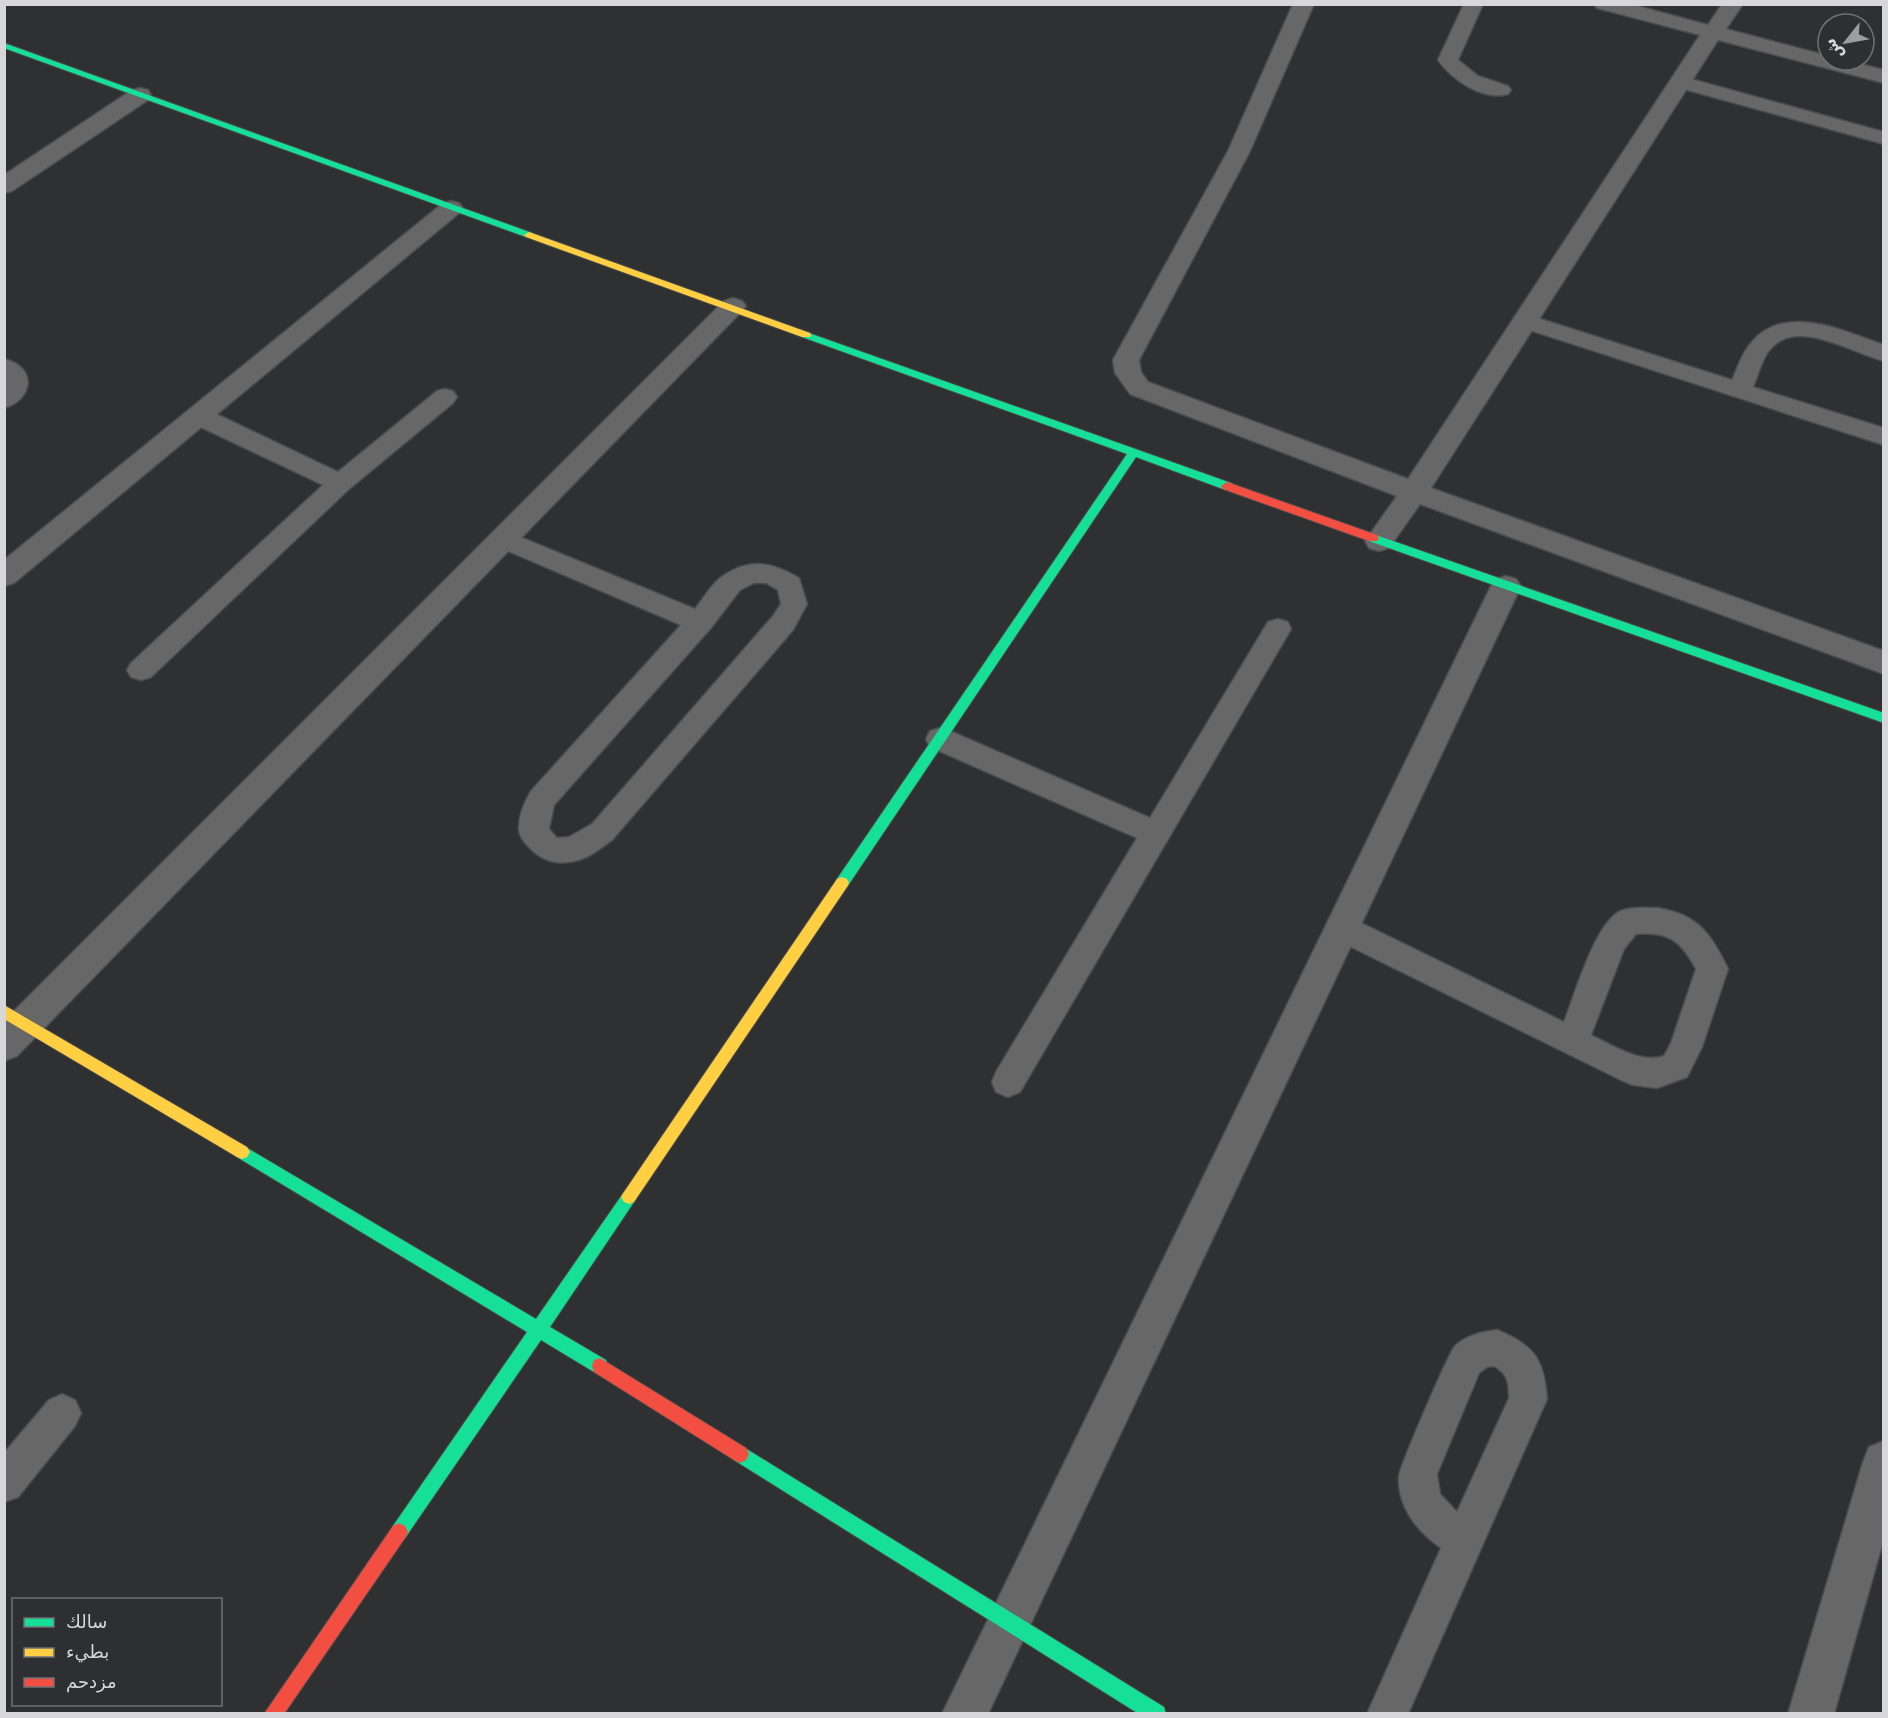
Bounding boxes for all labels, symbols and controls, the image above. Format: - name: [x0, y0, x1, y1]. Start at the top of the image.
- north arrow: [1816, 12, 1876, 72]
- text: ش: [1820, 35, 1847, 64]
- legend: [12, 1598, 222, 1706]
- text: سالك: [66, 1611, 107, 1632]
- text: بطيء: [66, 1641, 109, 1663]
- text: مزدحم: [66, 1671, 117, 1693]

